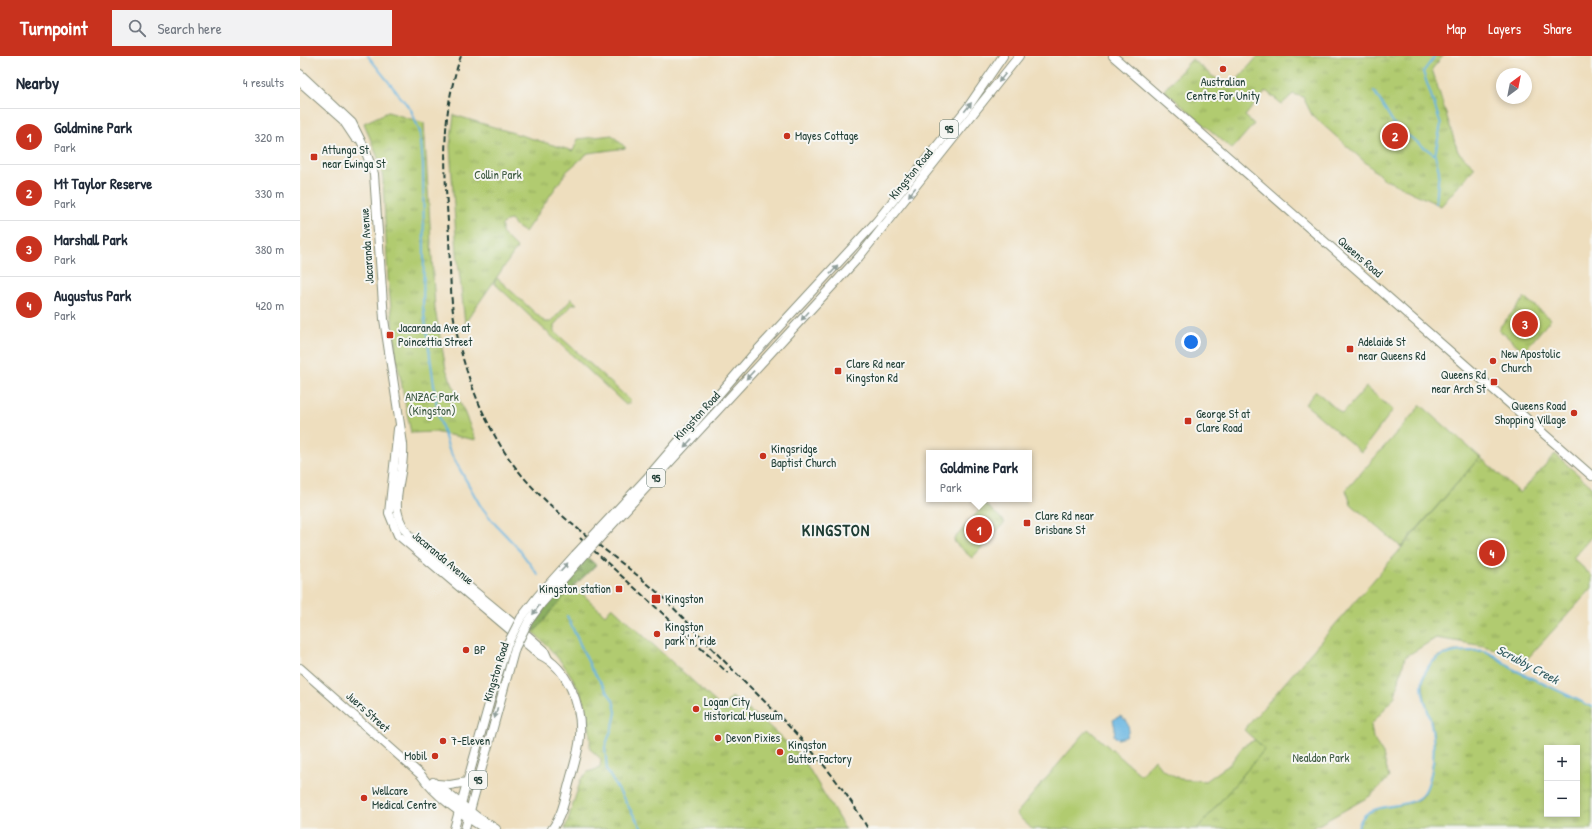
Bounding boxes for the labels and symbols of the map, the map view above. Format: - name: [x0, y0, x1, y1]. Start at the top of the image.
- marker: Australian Centre For Unity: [1218, 64, 1228, 74]
- north arrow: [1496, 68, 1532, 104]
- one-way arrow: [998, 72, 1007, 83]
- place label: Australian Centre For Unity: [1186, 73, 1260, 104]
- one-way arrow: [963, 101, 972, 112]
- road number: 95: [940, 120, 958, 138]
- pin: 2: [1382, 121, 1408, 151]
- place label: Mayes Cottage: [795, 127, 859, 144]
- marker: Mayes Cottage: [782, 131, 792, 141]
- place label: Attunga St near Ewinga St: [322, 141, 387, 172]
- street label: Kingston Road: [885, 144, 937, 203]
- marker: Attunga St near Ewinga St: [309, 152, 319, 162]
- park label: Collin Park: [474, 166, 522, 183]
- one-way arrow: [907, 186, 916, 197]
- street label: Jacaranda Avenue: [355, 207, 378, 284]
- street label: Queens Road: [1334, 232, 1387, 281]
- one-way arrow: [829, 265, 838, 275]
- pin: 3: [1512, 309, 1538, 339]
- one-way arrow: [800, 311, 809, 321]
- place label: Jacaranda Ave at Poincettia Street: [398, 319, 473, 350]
- marker: Jacaranda Ave at Poincettia Street: [385, 330, 395, 340]
- your location: [1181, 332, 1201, 352]
- place label: Adelaide St near Queens Rd: [1358, 333, 1426, 364]
- marker: Adelaide St near Queens Rd: [1345, 344, 1355, 354]
- place label: New Apostolic Church: [1501, 345, 1561, 376]
- place label: Clare Rd near Kingston Rd: [846, 355, 905, 386]
- marker: New Apostolic Church: [1488, 356, 1498, 366]
- marker: Clare Rd near Kingston Rd: [833, 366, 843, 376]
- place label: Queens Rd near Arch St: [1431, 366, 1487, 397]
- one-way arrow: [746, 371, 755, 380]
- marker: Queens Rd near Arch St: [1489, 377, 1499, 387]
- street label: Kingston Road: [670, 387, 724, 444]
- park label: ANZAC Park (Kingston): [405, 388, 459, 419]
- place label: Queens Road Shopping Village: [1495, 397, 1566, 428]
- place label: George St at Clare Road: [1196, 405, 1251, 436]
- marker: Queens Road Shopping Village: [1569, 408, 1579, 418]
- marker: George St at Clare Road: [1183, 416, 1193, 426]
- one-way arrow: [683, 438, 693, 448]
- place label: Kingsridge Baptist Church: [771, 440, 836, 471]
- marker: Kingsridge Baptist Church: [758, 451, 768, 461]
- road number: 95: [647, 469, 665, 487]
- place label: Clare Rd near Brisbane St: [1035, 507, 1094, 538]
- pin: 1: [966, 515, 992, 545]
- marker: Clare Rd near Brisbane St: [1022, 518, 1032, 528]
- district label: KINGSTON: [802, 519, 870, 541]
- street label: Jacaranda Avenue: [409, 527, 478, 589]
- pin: 4: [1479, 538, 1505, 568]
- one-way arrow: [560, 561, 569, 572]
- place label: Kingston station: [539, 580, 611, 597]
- marker: Kingston station: [614, 584, 624, 594]
- place label: Kingston: [665, 590, 704, 607]
- marker: Kingston: [650, 593, 662, 605]
- one-way arrow: [532, 605, 540, 615]
- place label: Kingston park 'n' ride: [665, 618, 716, 649]
- marker: Kingston park 'n' ride: [652, 629, 662, 639]
- street label: Kingston Road: [478, 640, 513, 704]
- water label: Scrubby Creek: [1494, 640, 1564, 689]
- place label: BP: [474, 641, 486, 658]
- marker: BP: [461, 645, 471, 655]
- street label: Juers Street: [343, 687, 395, 737]
- place label: Logan City Historical Museum: [704, 693, 783, 724]
- marker: Logan City Historical Museum: [691, 704, 701, 714]
- one-way arrow: [493, 707, 499, 719]
- place label: Devon Pixies: [726, 729, 781, 746]
- place label: 7-Eleven: [451, 732, 490, 749]
- marker: Devon Pixies: [713, 733, 723, 743]
- marker: 7-Eleven: [438, 736, 448, 746]
- place label: Kingston Butter Factory: [788, 736, 852, 767]
- place label: Mobil: [404, 747, 428, 764]
- marker: Kingston Butter Factory: [775, 747, 785, 757]
- park label: Nealdon Park: [1293, 749, 1349, 766]
- marker: Mobil: [430, 751, 440, 761]
- road number: 95: [469, 771, 487, 789]
- place label: Wellcare Medical Centre: [372, 782, 437, 813]
- marker: Wellcare Medical Centre: [359, 793, 369, 803]

